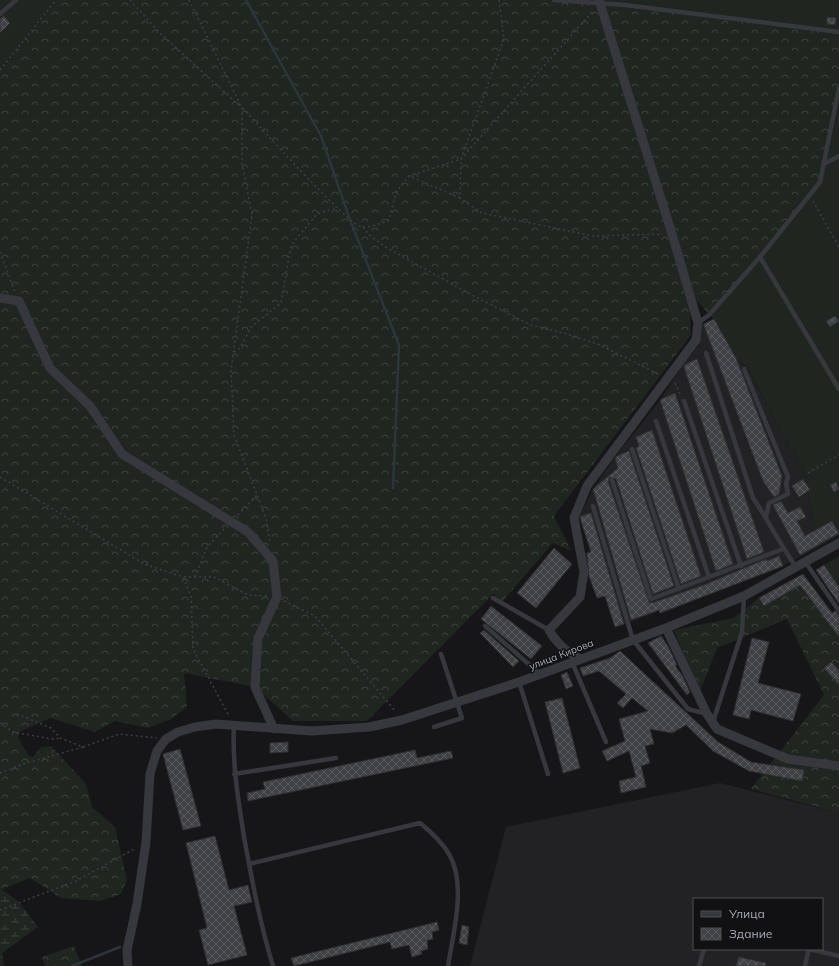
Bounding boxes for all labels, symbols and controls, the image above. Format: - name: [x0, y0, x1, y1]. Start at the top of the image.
- street label: улица Кирова: [527, 636, 595, 673]
- legend: [693, 898, 823, 950]
- text: Улица: [728, 906, 765, 921]
- text: Здание: [729, 926, 773, 941]

